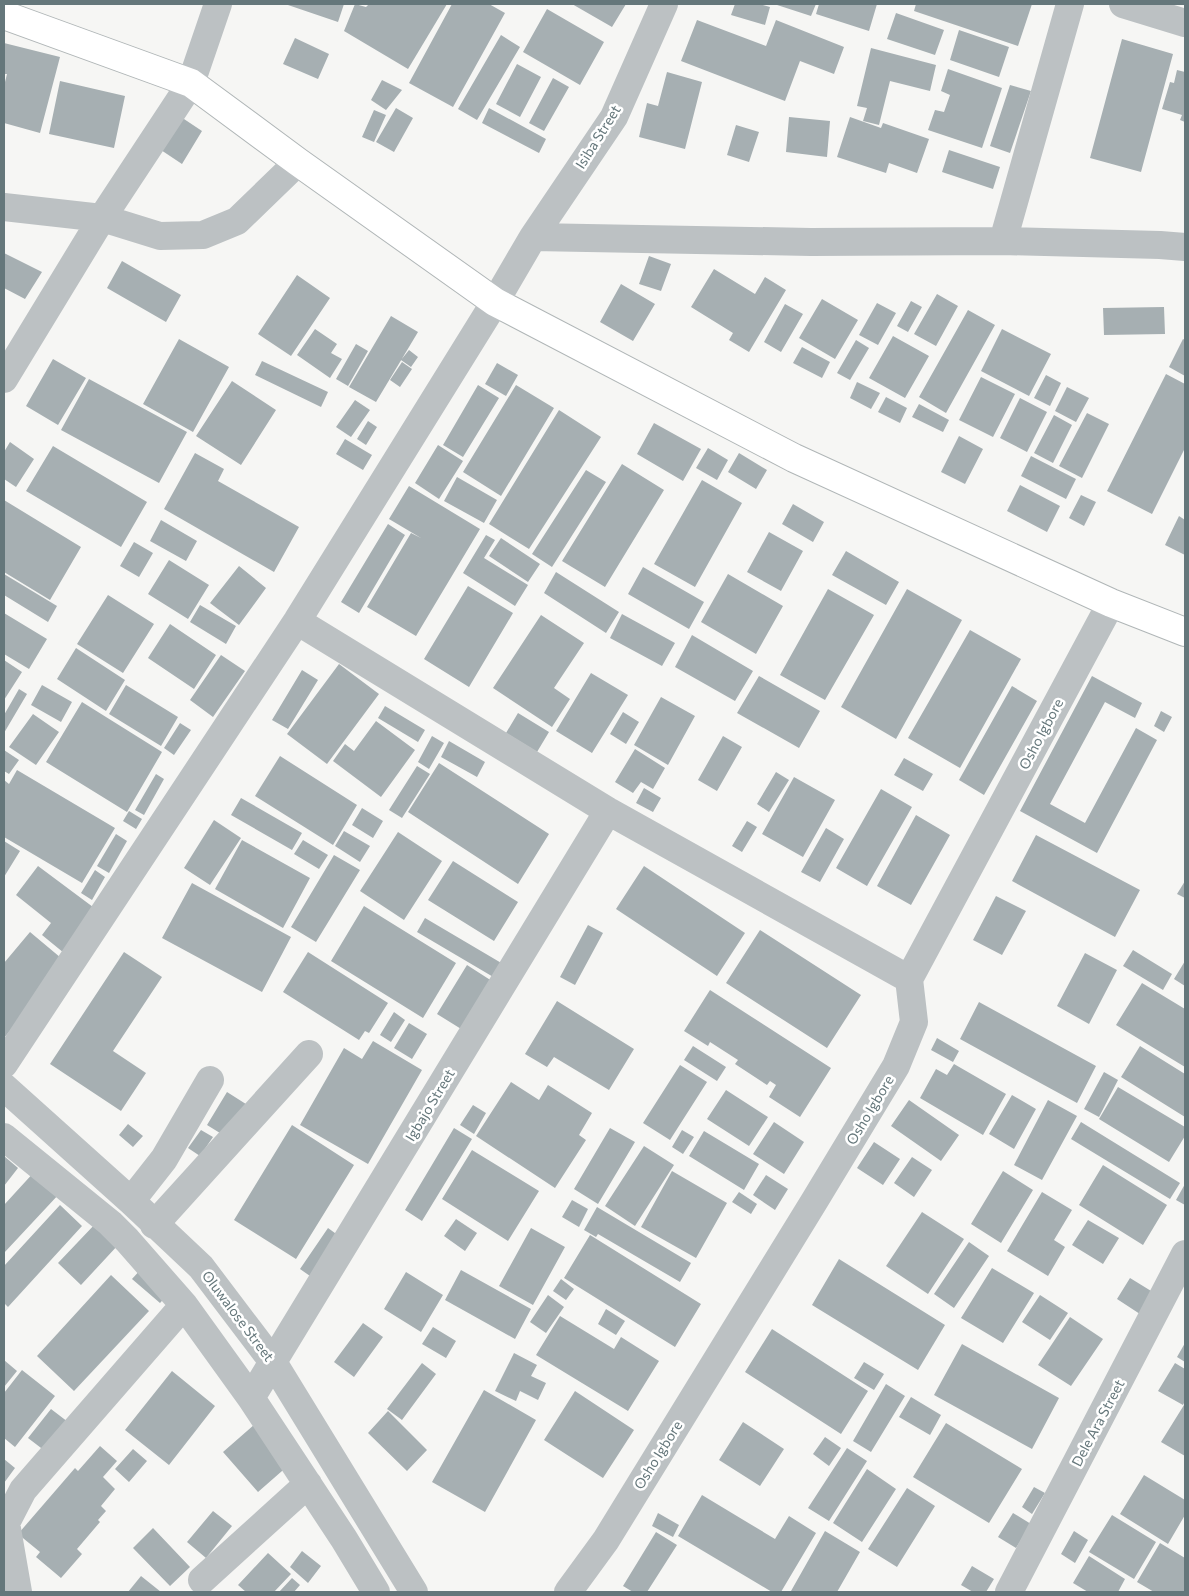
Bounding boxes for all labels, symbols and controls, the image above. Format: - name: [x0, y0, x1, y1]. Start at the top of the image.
- street label: Isiba Street: [571, 102, 624, 172]
- street label: Osho Igbore: [1015, 695, 1066, 772]
- street label: Igbajo Street: [401, 1065, 458, 1144]
- street label: Osho Igbore: [842, 1072, 897, 1147]
- street label: Oluwalose Street: [199, 1267, 278, 1365]
- street label: Dele Ara Street: [1068, 1376, 1128, 1469]
- street label: Osho Igbore: [630, 1417, 685, 1492]

